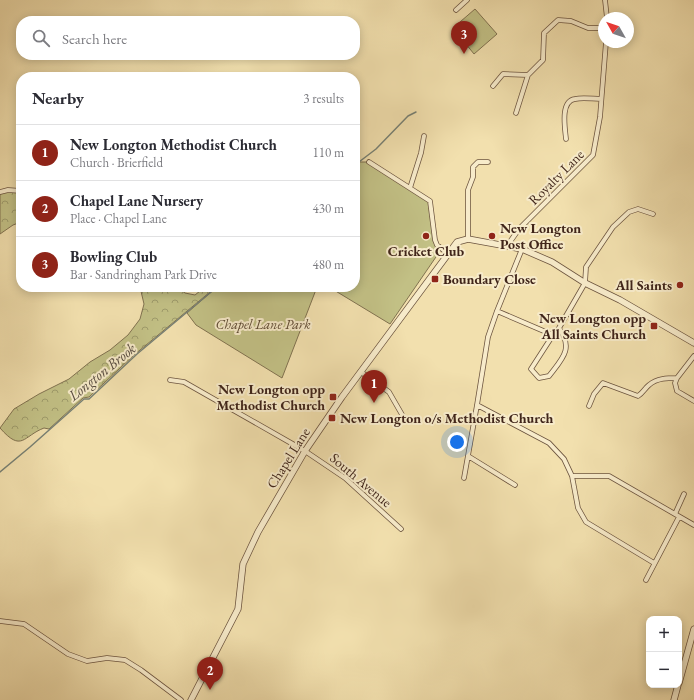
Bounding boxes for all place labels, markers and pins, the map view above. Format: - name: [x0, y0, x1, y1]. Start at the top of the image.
- pin: 3: [451, 21, 477, 54]
- place label: New Longton Post Office: [500, 219, 581, 253]
- marker: Cricket Club: [421, 231, 431, 241]
- marker: New Longton Post Office: [487, 231, 497, 241]
- place label: Cricket Club: [388, 242, 465, 260]
- place label: Boundary Close: [443, 270, 536, 288]
- marker: Boundary Close: [430, 274, 440, 284]
- place label: All Saints: [614, 276, 672, 294]
- marker: All Saints: [675, 280, 685, 290]
- place label: New Longton opp All Saints Church: [539, 309, 646, 343]
- marker: New Longton opp All Saints Church: [649, 321, 659, 331]
- pin: 1: [361, 370, 387, 403]
- place label: New Longton opp Methodist Church: [216, 380, 325, 414]
- marker: New Longton opp Methodist Church: [328, 392, 338, 402]
- place label: New Longton o/s Methodist Church: [340, 409, 554, 427]
- marker: New Longton o/s Methodist Church: [327, 413, 337, 423]
- pin: 2: [197, 657, 223, 690]

